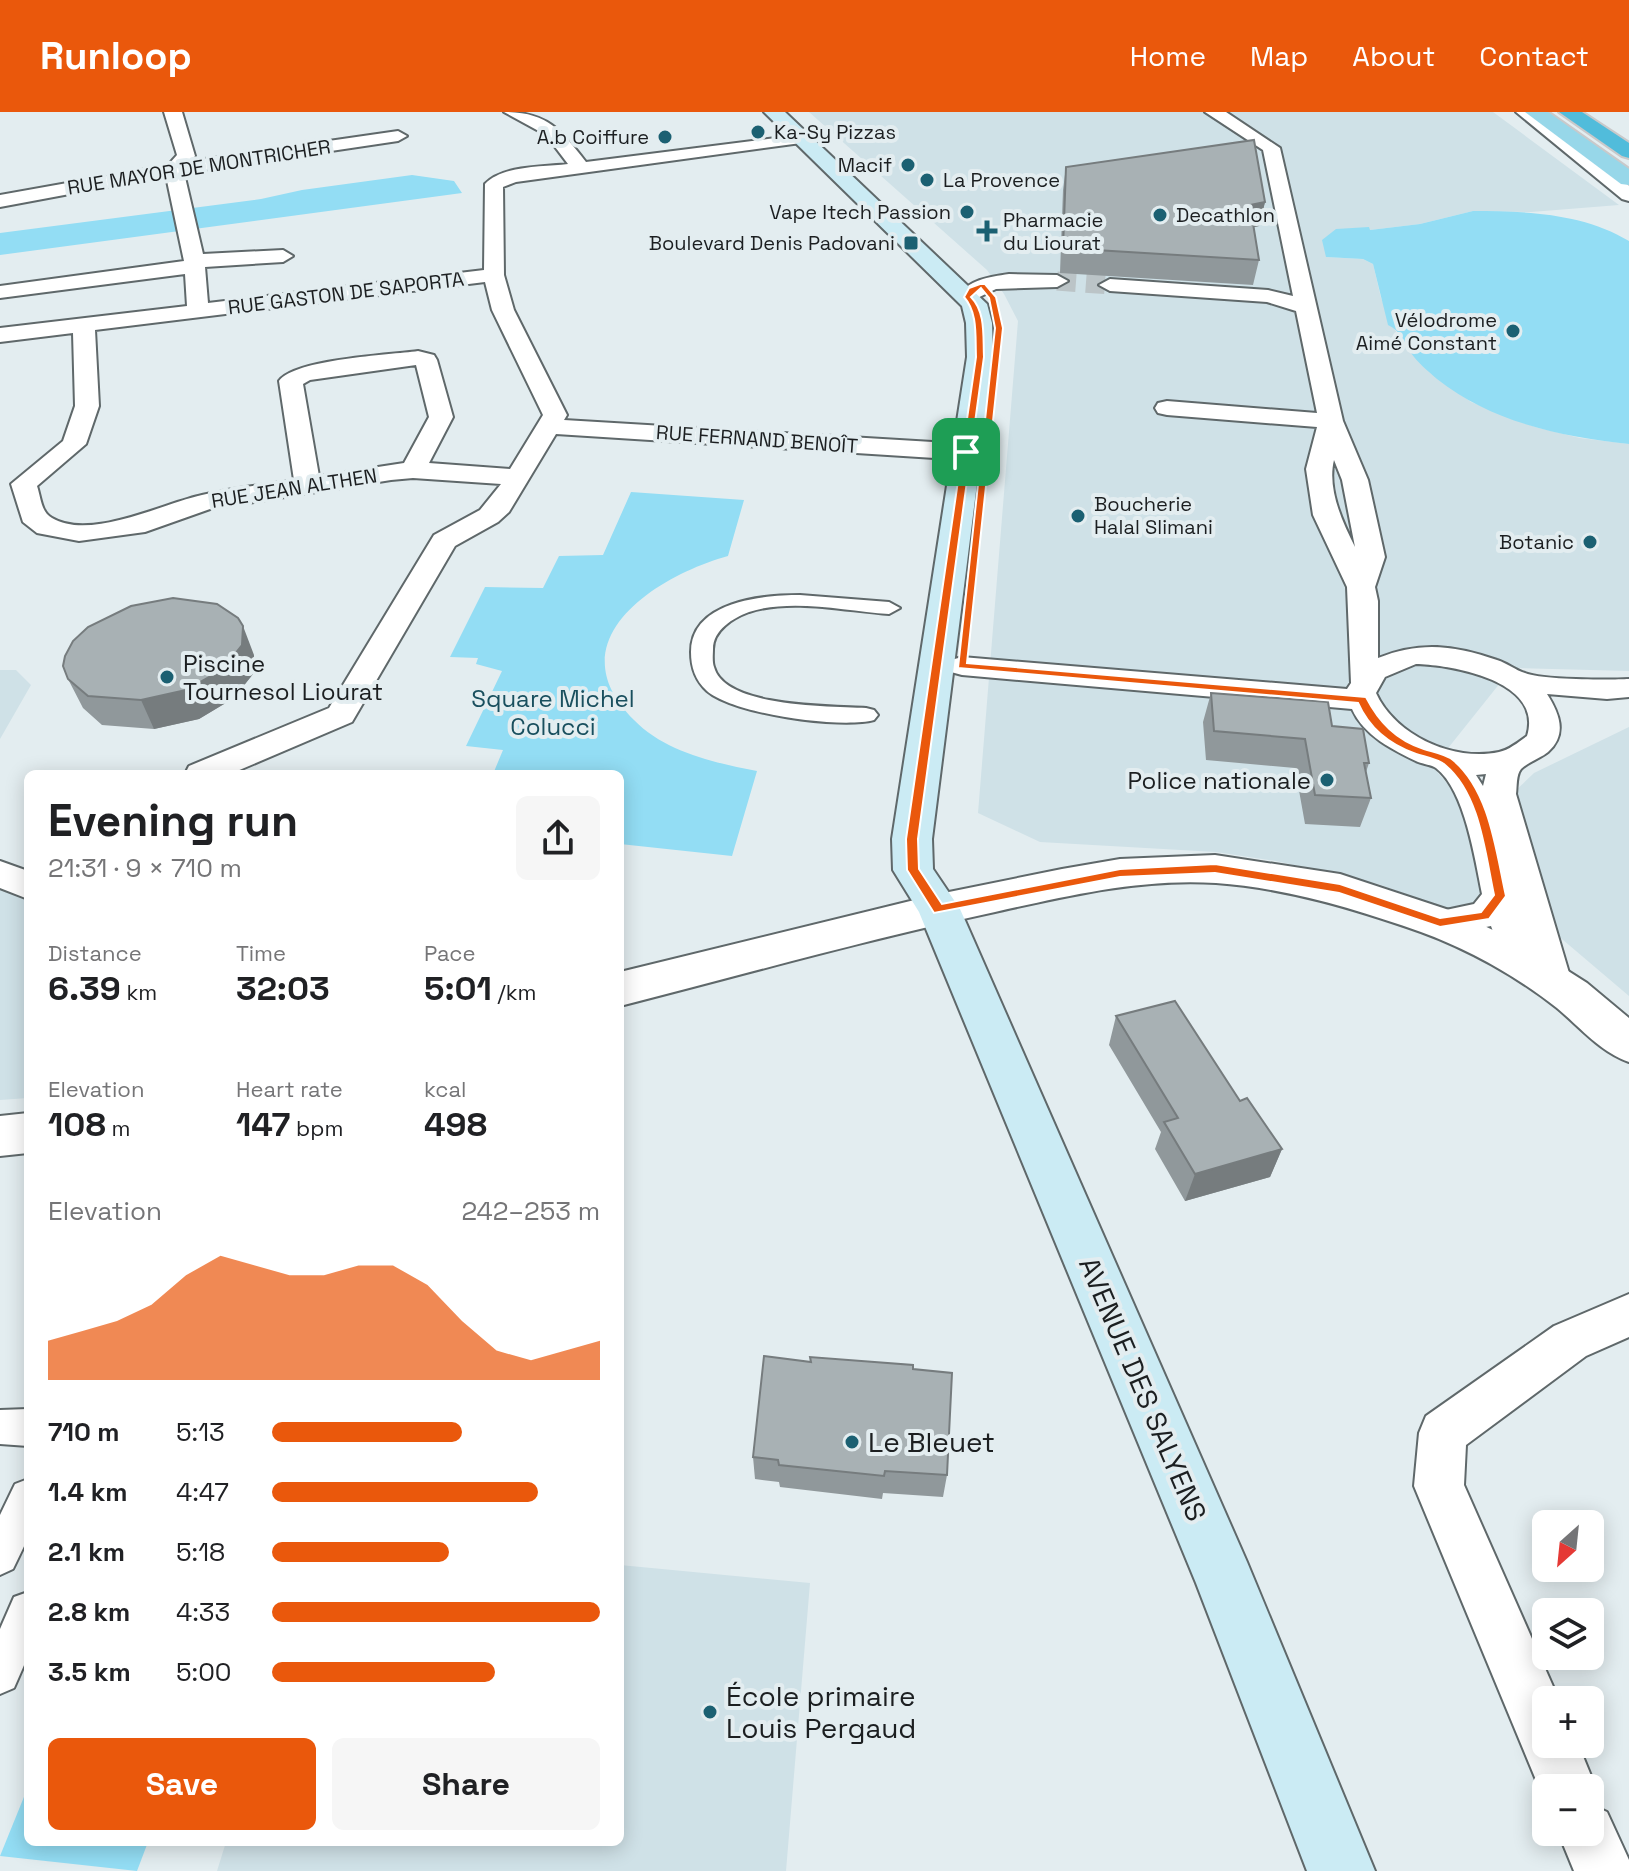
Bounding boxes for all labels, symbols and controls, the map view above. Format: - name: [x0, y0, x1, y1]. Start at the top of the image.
- text: Runloop: [40, 32, 192, 80]
- text: Home: [1130, 38, 1206, 74]
- text: Map: [1250, 38, 1308, 74]
- text: About: [1352, 38, 1435, 74]
- text: Contact: [1479, 38, 1589, 74]
- place label: Ka-Sy Pizzas: [774, 119, 896, 145]
- marker: Ka-Sy Pizzas: [749, 123, 767, 141]
- place label: A.b Coiffure: [537, 124, 649, 150]
- marker: A.b Coiffure: [656, 128, 674, 146]
- street label: RUE MAYOR DE MONTRICHER: [65, 133, 333, 201]
- place label: Macif: [838, 152, 892, 178]
- marker: Macif: [899, 156, 917, 174]
- place label: La Provence: [943, 167, 1060, 193]
- marker: La Provence: [918, 171, 936, 189]
- place label: Vape Itech Passion: [769, 199, 951, 225]
- place label: Decathlon: [1176, 202, 1275, 228]
- marker: Vape Itech Passion: [958, 203, 976, 221]
- marker: Decathlon: [1151, 206, 1169, 224]
- place label: Pharmacie du Liourat: [1003, 207, 1103, 256]
- marker: Pharmacie du Liourat: [978, 222, 996, 240]
- place label: Boulevard Denis Padovani: [649, 230, 895, 256]
- marker: Boulevard Denis Padovani: [902, 234, 920, 252]
- street label: RUE GASTON DE SAPORTA: [226, 266, 466, 320]
- place label: Vélodrome Aimé Constant: [1356, 307, 1497, 356]
- marker: Vélodrome Aimé Constant: [1504, 322, 1522, 340]
- pin: [932, 418, 1000, 486]
- street label: RUE FERNAND BENOÎT: [655, 419, 859, 459]
- icon: arrive: [944, 430, 988, 474]
- street label: RUE JEAN ALTHEN: [209, 462, 379, 514]
- place label: Boucherie Halal Slimani: [1094, 491, 1213, 540]
- marker: Boucherie Halal Slimani: [1069, 507, 1087, 525]
- place label: Botanic: [1499, 529, 1574, 555]
- marker: Botanic: [1581, 533, 1599, 551]
- place label: Piscine Tournesol Liourat: [183, 648, 383, 707]
- marker: Piscine Tournesol Liourat: [158, 668, 176, 686]
- park label: Square Michel Colucci: [471, 683, 635, 742]
- place label: Police nationale: [1128, 765, 1311, 796]
- marker: Police nationale: [1318, 771, 1336, 789]
- text: Evening run: [48, 793, 298, 849]
- button: share: [516, 796, 600, 880]
- text: 21:31 · 9 × 710 m: [48, 851, 242, 885]
- text: Distance: [48, 939, 142, 967]
- text: Time: [236, 939, 286, 967]
- text: Pace: [424, 939, 476, 967]
- text: 6.39: [48, 967, 121, 1010]
- text: 32:03: [236, 967, 330, 1010]
- text: 5:01: [424, 967, 492, 1010]
- text: km: [121, 978, 157, 1006]
- text: /km: [492, 978, 537, 1006]
- text: Elevation: [48, 1075, 144, 1103]
- text: Heart rate: [236, 1075, 343, 1103]
- text: kcal: [424, 1075, 466, 1103]
- text: 108: [48, 1103, 106, 1146]
- text: 147: [236, 1103, 290, 1146]
- text: 498: [424, 1103, 487, 1146]
- text: m: [106, 1114, 130, 1142]
- text: bpm: [290, 1114, 343, 1142]
- text: Elevation: [48, 1194, 162, 1228]
- text: 242–253 m: [462, 1194, 600, 1228]
- street label: AVENUE DES SALYENS: [1071, 1252, 1215, 1526]
- text: 710 m: [48, 1415, 120, 1449]
- text: 5:13: [176, 1415, 225, 1449]
- place label: Le Bleuet: [868, 1424, 995, 1460]
- marker: Le Bleuet: [843, 1433, 861, 1451]
- text: 1.4 km: [48, 1475, 128, 1509]
- text: 4:47: [176, 1475, 229, 1509]
- north arrow: [1532, 1510, 1604, 1582]
- map controls: [1532, 1510, 1604, 1846]
- text: 2.1 km: [48, 1535, 125, 1569]
- text: 5:18: [176, 1535, 225, 1569]
- text: 2.8 km: [48, 1595, 130, 1629]
- text: 4:33: [176, 1595, 230, 1629]
- button: layers: [1532, 1598, 1604, 1670]
- text: 3.5 km: [48, 1655, 131, 1689]
- text: 5:00: [176, 1655, 231, 1689]
- place label: École primaire Louis Pergaud: [726, 1678, 916, 1746]
- button: +: [1532, 1686, 1604, 1758]
- marker: École primaire Louis Pergaud: [701, 1703, 719, 1721]
- button: Save: [48, 1738, 316, 1830]
- button: Share: [332, 1738, 600, 1830]
- button: −: [1532, 1774, 1604, 1846]

